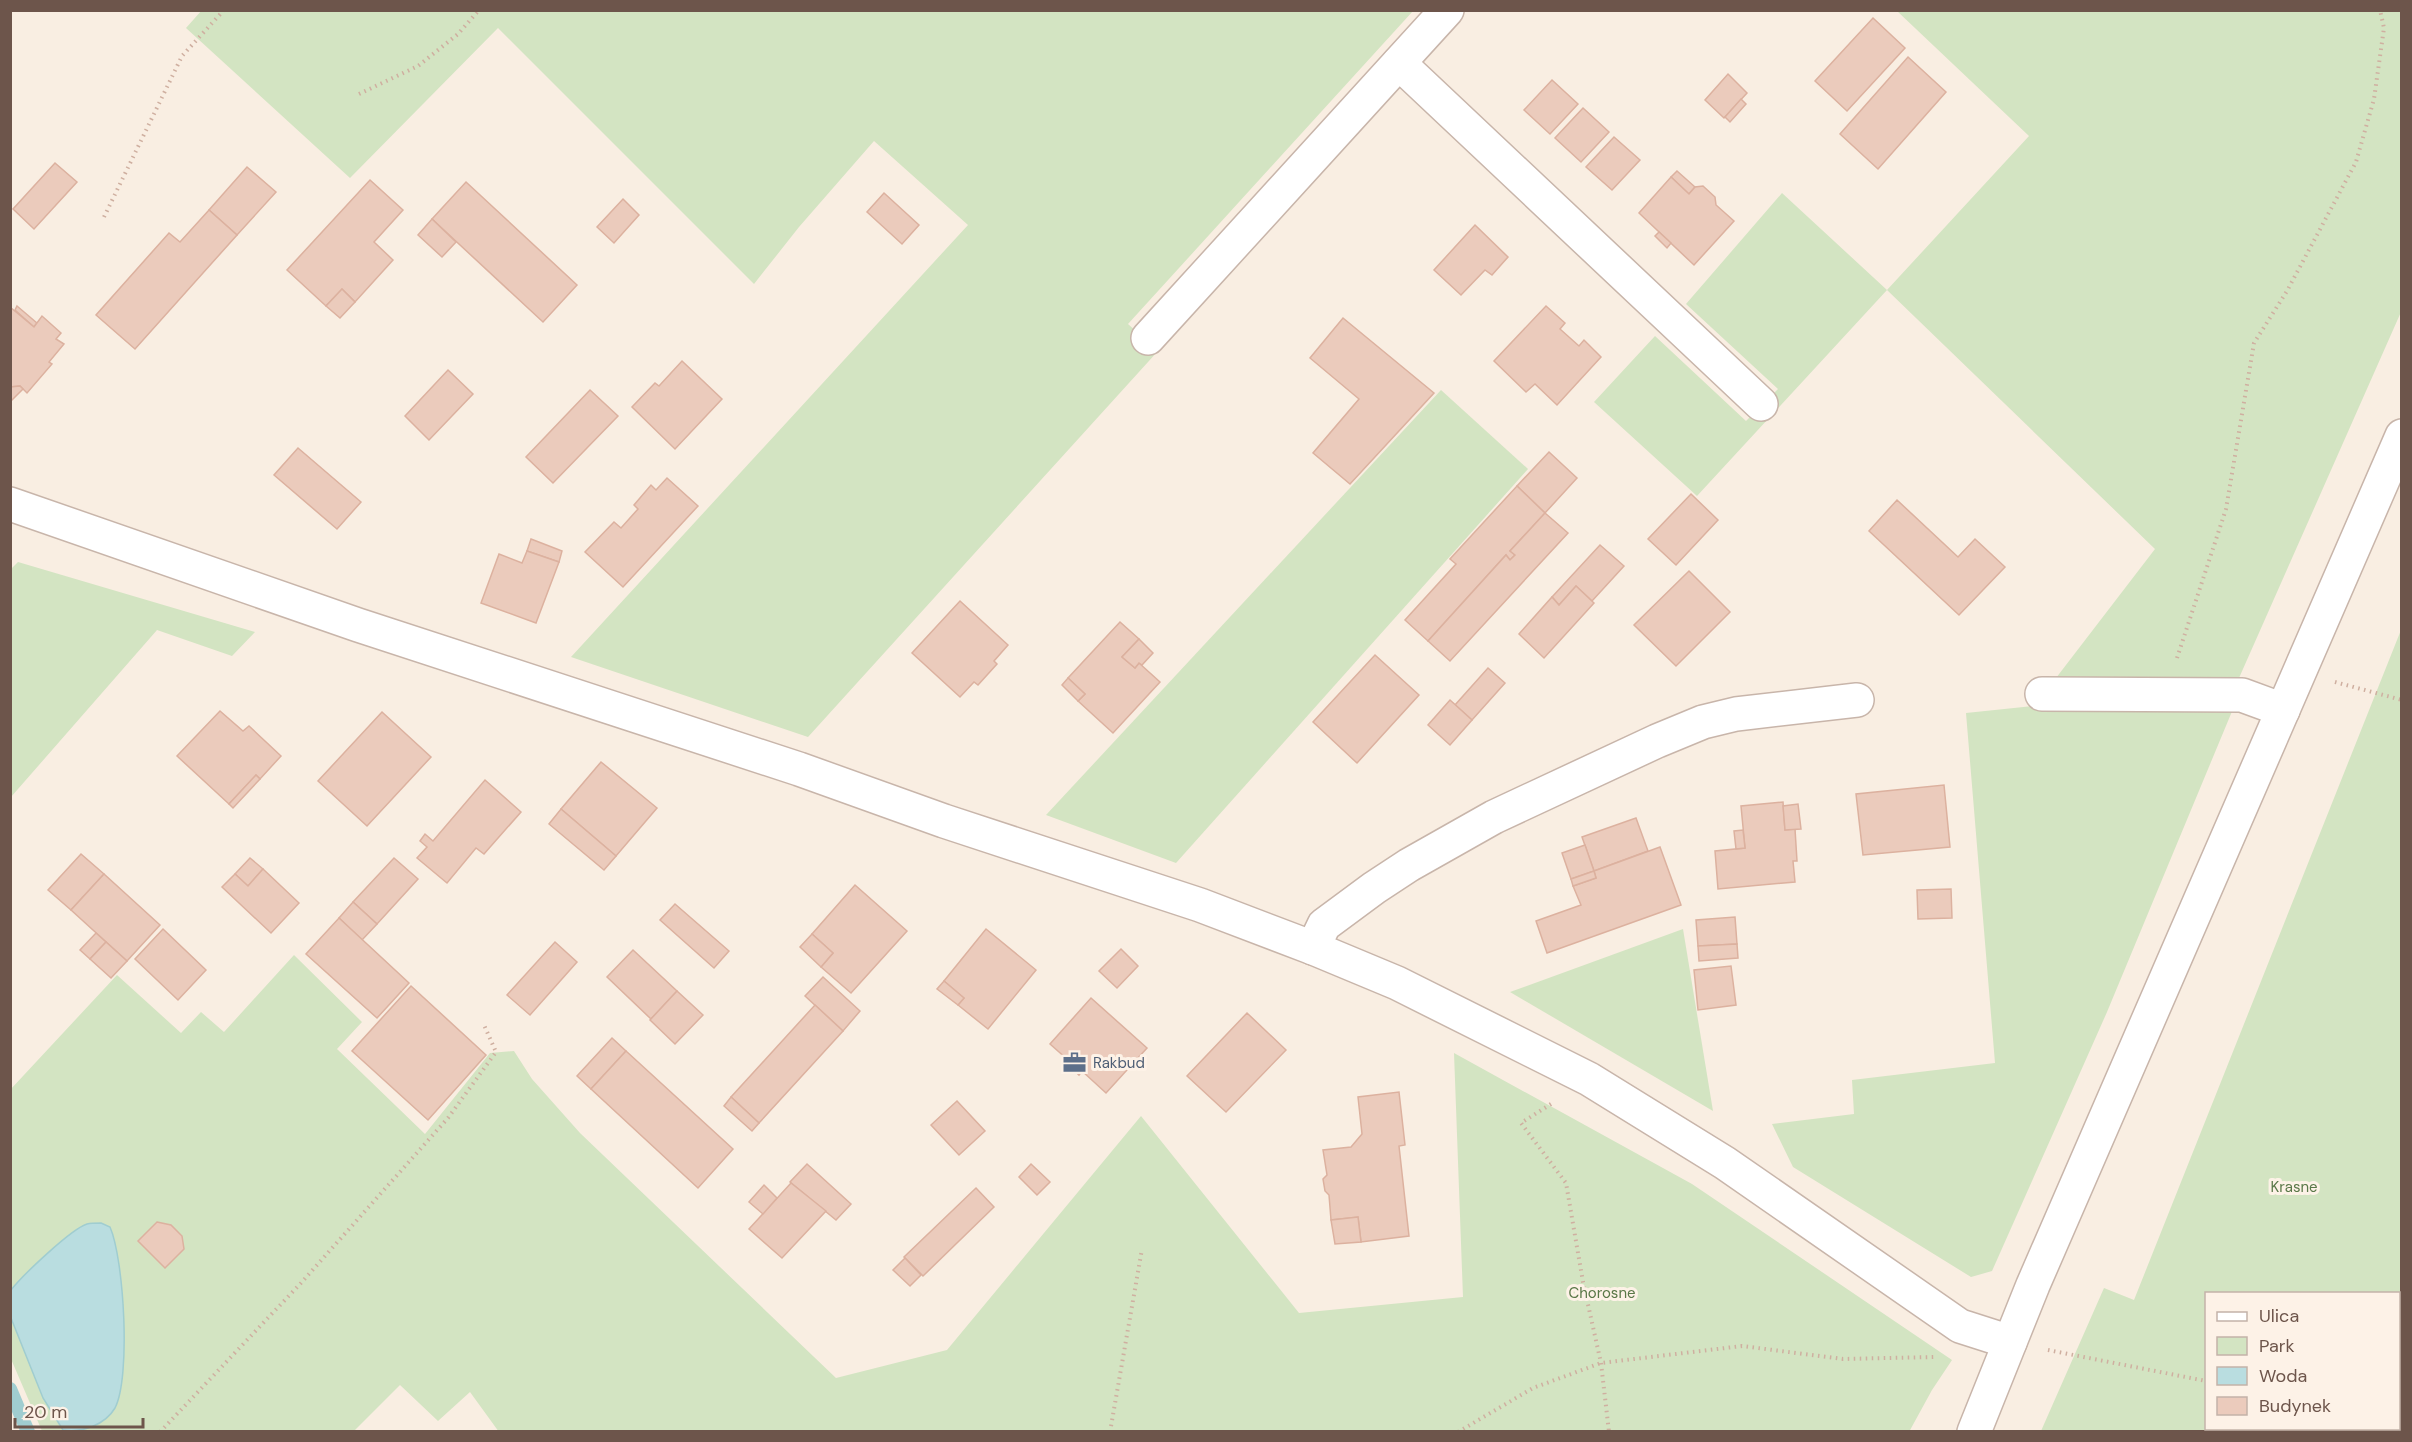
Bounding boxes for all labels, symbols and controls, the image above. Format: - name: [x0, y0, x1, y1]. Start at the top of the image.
- office icon: Rakbud: [1062, 1050, 1088, 1076]
- place label: Rakbud: [1093, 1053, 1145, 1073]
- park label: Krasne: [2270, 1177, 2318, 1197]
- park label: Chorosne: [1568, 1283, 1636, 1303]
- legend: [2205, 1292, 2400, 1430]
- text: Ulica: [2259, 1304, 2299, 1328]
- text: Park: [2259, 1334, 2295, 1358]
- text: Woda: [2259, 1364, 2307, 1388]
- scale bar: [15, 1391, 142, 1429]
- text: Budynek: [2259, 1394, 2331, 1418]
- text: 20 m: [24, 1400, 67, 1424]

